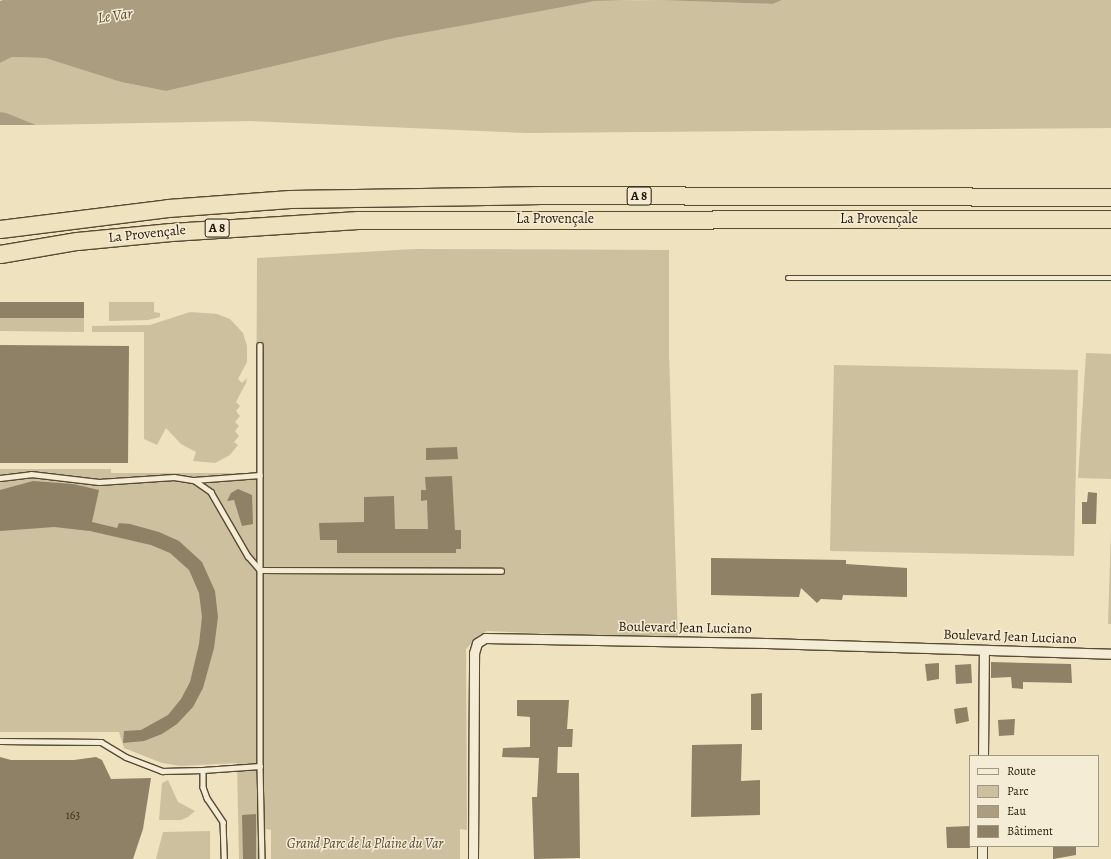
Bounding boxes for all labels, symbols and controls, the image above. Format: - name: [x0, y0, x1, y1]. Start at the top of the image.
- water label: Le Var: [96, 5, 134, 27]
- road number: A 8: [626, 185, 652, 207]
- street label: La Provençale: [516, 211, 594, 227]
- street label: La Provençale: [840, 211, 918, 227]
- road number: A 8: [204, 217, 230, 239]
- street label: La Provençale: [107, 222, 187, 246]
- street label: Boulevard Jean Luciano: [618, 618, 752, 638]
- street label: Boulevard Jean Luciano: [943, 626, 1077, 648]
- legend: [969, 755, 1099, 847]
- text: Route: [1007, 763, 1036, 779]
- text: Parc: [1007, 783, 1029, 799]
- text: Eau: [1007, 803, 1026, 819]
- house number: 163: [66, 809, 80, 823]
- text: Bâtiment: [1007, 823, 1053, 839]
- park label: Grand Parc de la Plaine du Var: [287, 836, 443, 852]

